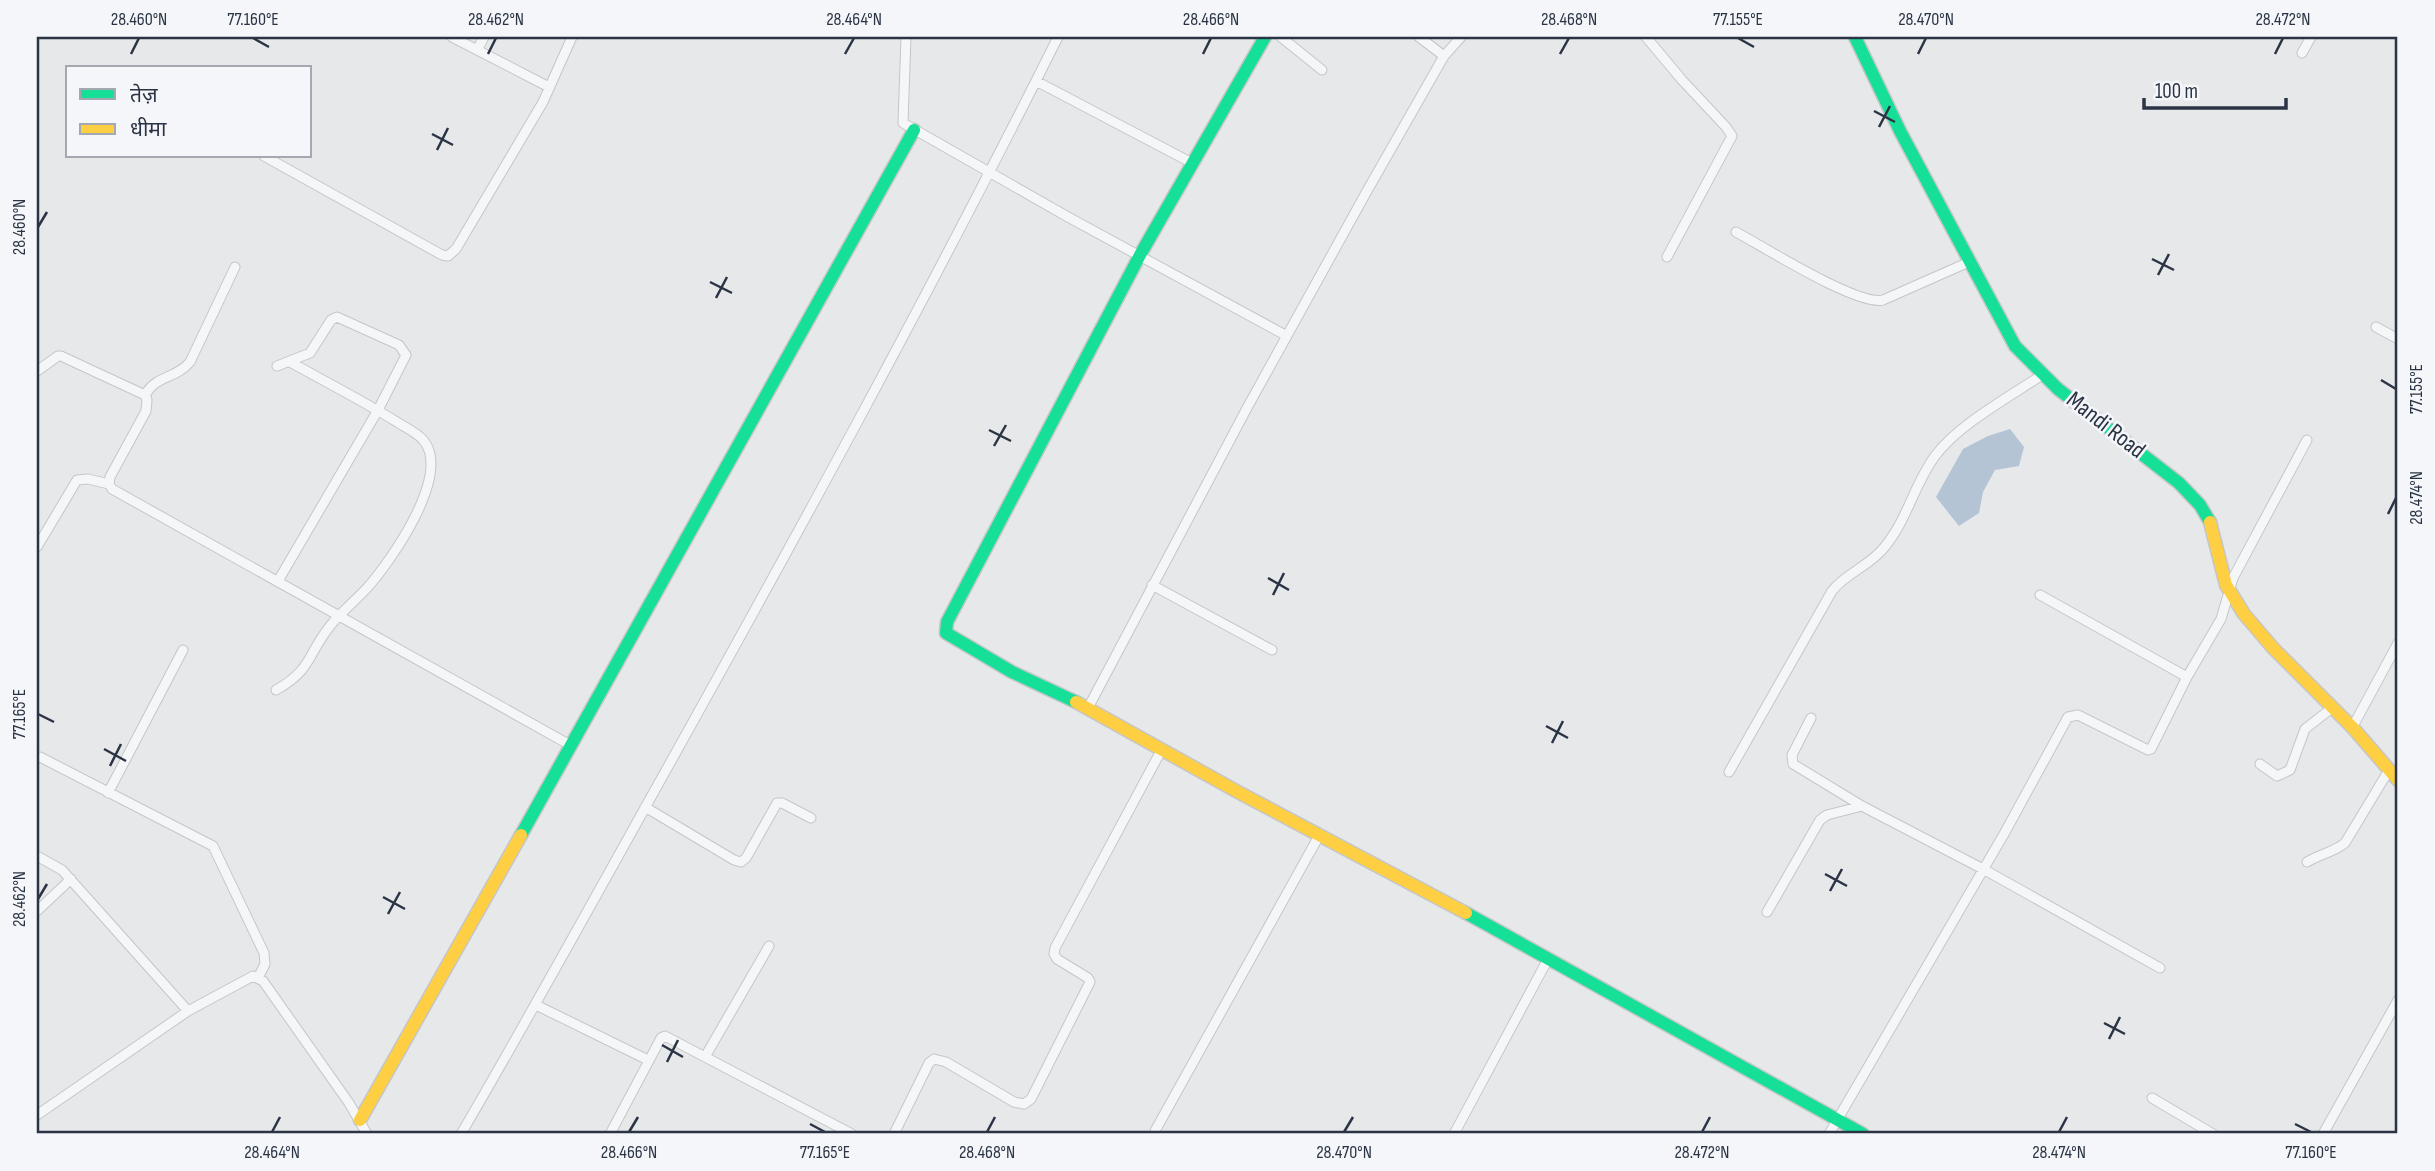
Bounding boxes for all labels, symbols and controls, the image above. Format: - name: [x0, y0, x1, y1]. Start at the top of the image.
- text: 28.460°N: [111, 9, 167, 30]
- text: 77.160°E: [227, 9, 279, 30]
- text: 28.462°N: [468, 9, 524, 30]
- text: 28.464°N: [826, 9, 882, 30]
- text: 28.466°N: [1183, 9, 1239, 30]
- text: 28.468°N: [1541, 9, 1597, 30]
- text: 77.155°E: [1713, 9, 1763, 30]
- text: 28.470°N: [1898, 9, 1954, 30]
- text: 28.472°N: [2255, 9, 2311, 30]
- legend: [66, 66, 312, 158]
- scale bar: [2144, 66, 2286, 110]
- text: 100 m: [2155, 79, 2198, 104]
- text: तेज़: [130, 83, 158, 108]
- text: धीमा: [130, 117, 167, 142]
- text: 28.460°N: [9, 199, 30, 255]
- text: 77.155°E: [2406, 364, 2427, 414]
- street label: Mandi Road: [2061, 385, 2151, 465]
- text: 28.474°N: [2406, 471, 2427, 525]
- text: 77.165°E: [9, 689, 30, 739]
- text: 28.462°N: [9, 871, 30, 927]
- text: 28.464°N: [244, 1142, 300, 1163]
- text: 28.466°N: [601, 1142, 657, 1163]
- text: 77.165°E: [800, 1142, 850, 1163]
- text: 28.468°N: [959, 1142, 1015, 1163]
- text: 28.470°N: [1316, 1142, 1372, 1163]
- text: 28.472°N: [1674, 1142, 1730, 1163]
- text: 28.474°N: [2032, 1142, 2086, 1163]
- text: 77.160°E: [2285, 1142, 2337, 1163]

